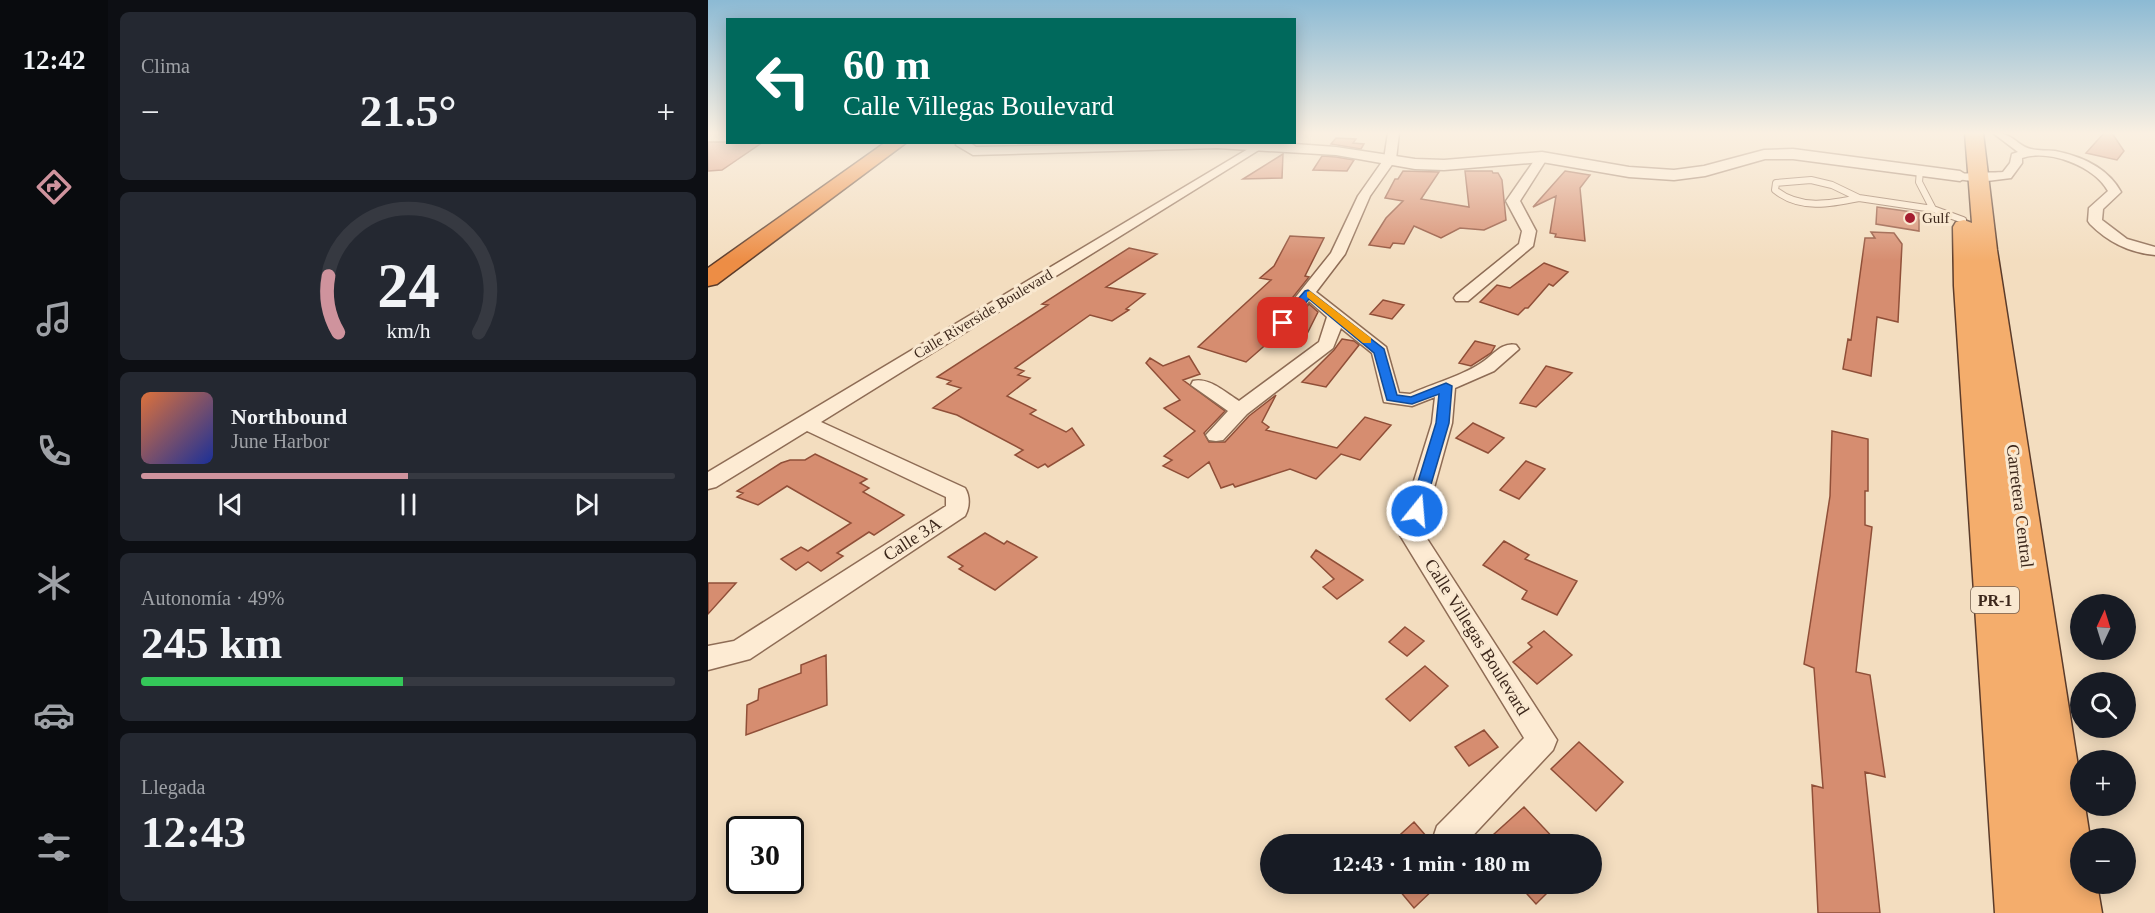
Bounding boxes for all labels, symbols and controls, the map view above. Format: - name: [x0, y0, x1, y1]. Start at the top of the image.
- icon: left: [744, 42, 822, 120]
- text: 60 m: [843, 42, 931, 88]
- text: 12:42: [23, 45, 86, 75]
- text: Clima: [141, 55, 190, 77]
- text: 21.5°: [360, 86, 456, 136]
- text: Calle Villegas Boulevard: [843, 91, 1114, 121]
- text: −: [141, 94, 160, 130]
- text: +: [656, 94, 675, 130]
- icon: directions: [33, 166, 75, 208]
- place label: Gulf: [1922, 210, 1950, 226]
- marker: Gulf: [1903, 211, 1917, 225]
- text: 24: [377, 251, 439, 320]
- street label: Calle Riverside Boulevard: [911, 266, 1056, 362]
- pin: [1257, 297, 1308, 348]
- icon: music: [33, 298, 75, 340]
- icon: arrive: [1266, 306, 1299, 339]
- text: km/h: [386, 320, 430, 344]
- text: Northbound: [231, 404, 347, 429]
- icon: phone: [33, 430, 75, 472]
- text: June Harbor: [231, 430, 329, 452]
- street label: Carretera Central: [2002, 443, 2038, 569]
- position arrow: [1385, 479, 1449, 543]
- icon: previous: [214, 488, 247, 521]
- icon: pause: [392, 488, 425, 521]
- icon: next: [570, 488, 603, 521]
- street label: Calle 3A: [880, 513, 944, 565]
- street label: Calle Villegas Boulevard: [1421, 555, 1533, 719]
- icon: climate: [33, 562, 75, 604]
- text: Autonomía · 49%: [141, 587, 284, 609]
- road number: PR-1: [1971, 587, 2019, 613]
- north arrow: [2070, 594, 2136, 660]
- map controls: [2070, 594, 2136, 894]
- text: 245 km: [141, 618, 282, 668]
- button: search: [2070, 672, 2136, 738]
- icon: car: [33, 694, 75, 736]
- button: +: [2070, 750, 2136, 816]
- text: Llegada: [141, 776, 205, 798]
- text: 12:43: [141, 807, 246, 857]
- speed limit sign: 30: [726, 816, 804, 894]
- icon: filters: [33, 826, 75, 868]
- button: −: [2070, 828, 2136, 894]
- text: 12:43 · 1 min · 180 m: [1332, 851, 1530, 876]

